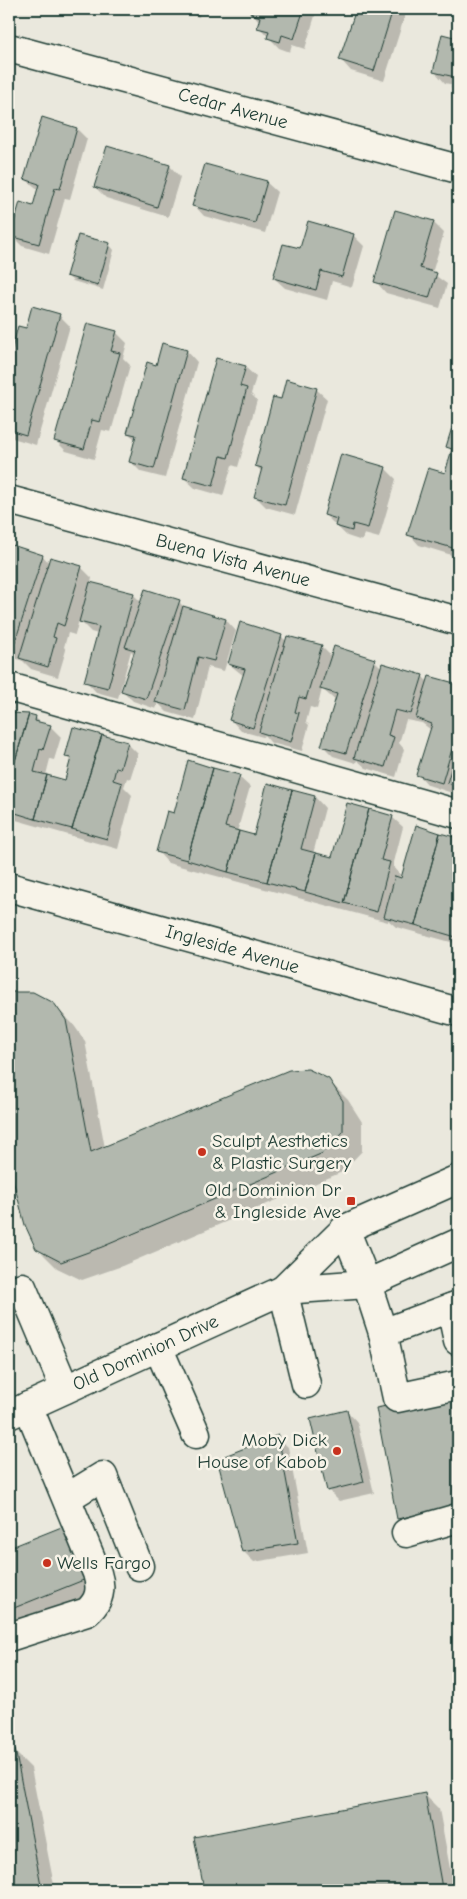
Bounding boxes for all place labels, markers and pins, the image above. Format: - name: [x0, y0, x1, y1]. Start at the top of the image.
- place label: Sculpt Aesthetics & Plastic Surgery: [212, 1130, 352, 1174]
- marker: Sculpt Aesthetics & Plastic Surgery: [196, 1146, 208, 1158]
- place label: Old Dominion Dr & Ingleside Ave: [205, 1179, 341, 1223]
- marker: Old Dominion Dr & Ingleside Ave: [345, 1195, 357, 1207]
- place label: Moby Dick House of Kabob: [197, 1429, 328, 1473]
- marker: Moby Dick House of Kabob: [331, 1445, 343, 1457]
- place label: Wells Fargo: [57, 1552, 151, 1574]
- marker: Wells Fargo: [41, 1557, 53, 1569]

